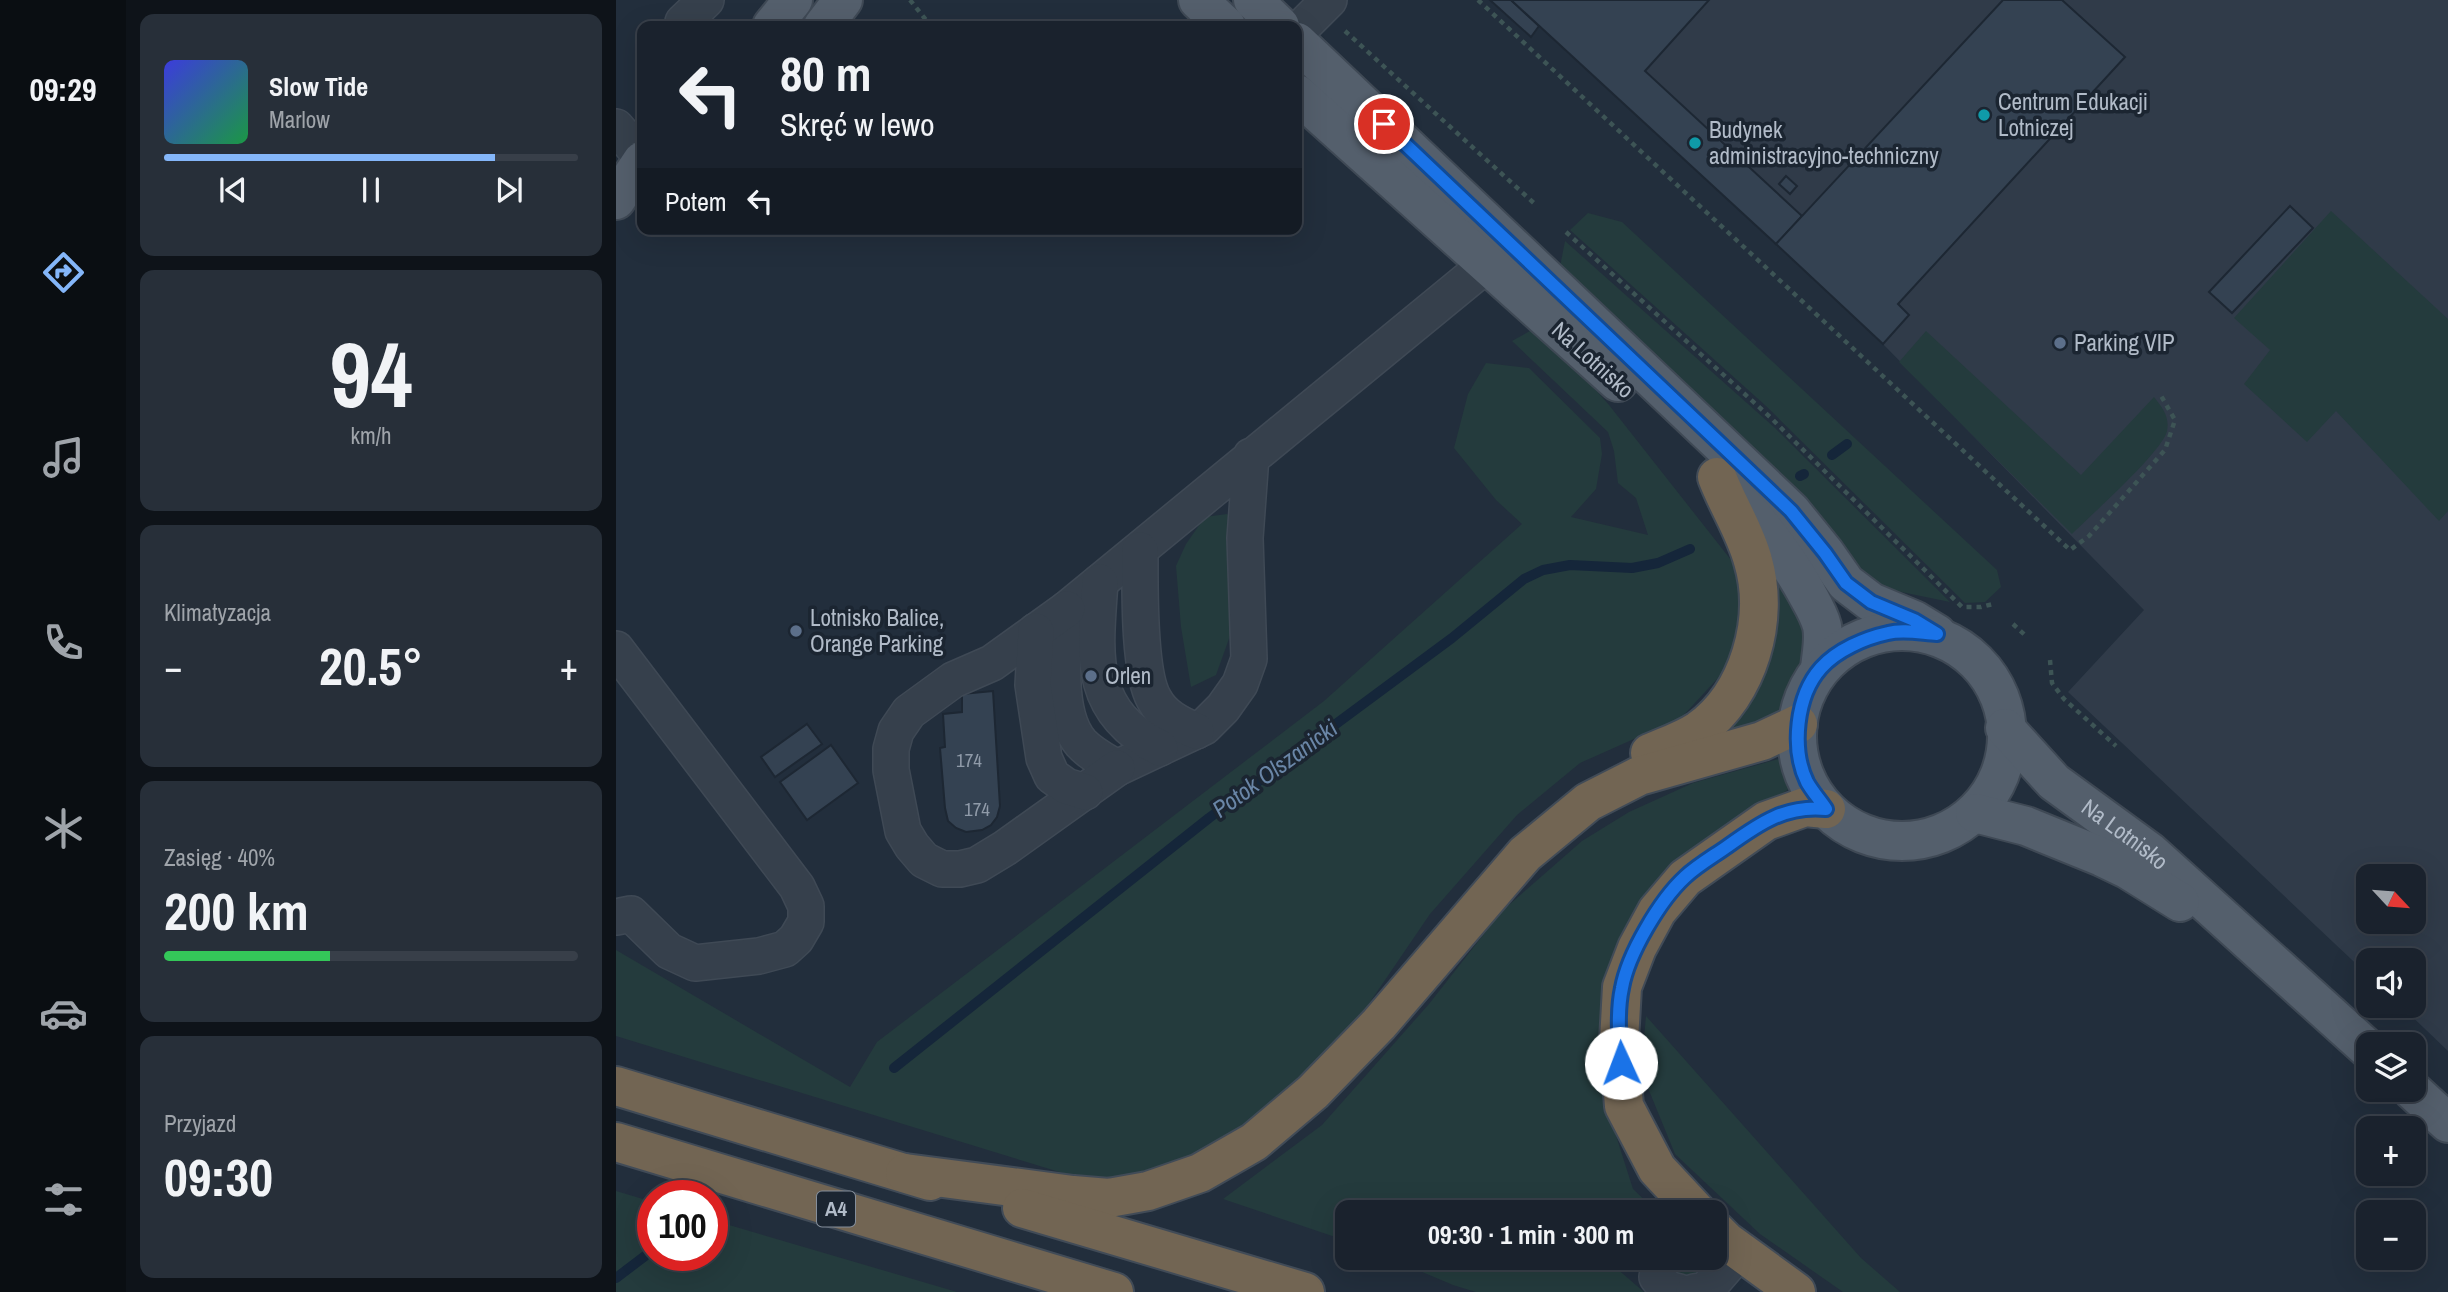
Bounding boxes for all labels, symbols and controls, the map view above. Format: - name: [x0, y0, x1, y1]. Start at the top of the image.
- text: 80 m: [780, 40, 872, 106]
- icon: left: [665, 49, 756, 140]
- text: 09:29: [29, 68, 97, 111]
- text: Slow Tide: [269, 69, 368, 104]
- place label: Centrum Edukacji Lotniczej: [1998, 86, 2148, 143]
- pin: [1354, 94, 1414, 154]
- text: Skręć w lewo: [780, 103, 935, 146]
- text: Marlow: [269, 104, 330, 135]
- icon: arrive: [1365, 105, 1403, 143]
- marker: Centrum Edukacji Lotniczej: [1976, 107, 1992, 123]
- place label: Budynek administracyjno-techniczny: [1709, 114, 1939, 171]
- marker: Budynek administracyjno-techniczny: [1687, 135, 1703, 151]
- icon: previous: [214, 171, 252, 209]
- icon: pause: [352, 171, 390, 209]
- icon: next: [490, 171, 528, 209]
- icon: left: [741, 182, 779, 220]
- text: Potem: [665, 184, 727, 219]
- icon: directions: [39, 248, 88, 297]
- text: 94: [330, 313, 413, 435]
- street label: Na Lotnisko: [1546, 314, 1641, 405]
- place label: Parking VIP: [2074, 327, 2175, 358]
- marker: Parking VIP: [2052, 335, 2068, 351]
- text: km/h: [351, 420, 391, 451]
- icon: music: [39, 433, 88, 482]
- text: Klimatyzacja: [164, 597, 271, 628]
- place label: Lotnisko Balice, Orange Parking: [810, 602, 944, 659]
- icon: phone: [39, 618, 88, 667]
- marker: Lotnisko Balice, Orange Parking: [788, 623, 804, 639]
- text: 20.5°: [319, 631, 423, 701]
- text: −: [164, 641, 182, 692]
- text: +: [560, 641, 578, 692]
- place label: Orlen: [1105, 660, 1151, 691]
- marker: Orlen: [1083, 668, 1099, 684]
- water label: Potok Olszanicki: [1205, 712, 1344, 825]
- house number: 174: [956, 747, 982, 773]
- street label: Na Lotnisko: [2076, 791, 2175, 876]
- house number: 174: [964, 796, 990, 822]
- icon: climate: [39, 804, 88, 853]
- text: Zasięg · 40%: [164, 842, 275, 873]
- north arrow: [2356, 864, 2426, 934]
- map controls: [2356, 864, 2426, 1270]
- text: 200 km: [164, 876, 309, 946]
- button: sound: [2356, 948, 2426, 1018]
- icon: car: [39, 989, 88, 1038]
- position arrow: [1584, 1026, 1658, 1100]
- button: layers: [2356, 1032, 2426, 1102]
- text: Przyjazd: [164, 1108, 236, 1139]
- button: +: [2356, 1116, 2426, 1186]
- text: 09:30: [164, 1142, 273, 1212]
- icon: filters: [39, 1175, 88, 1224]
- speed limit sign: 100: [637, 1180, 728, 1271]
- road number: A4: [817, 1192, 855, 1226]
- button: −: [2356, 1200, 2426, 1270]
- text: 09:30 · 1 min · 300 m: [1428, 1217, 1634, 1252]

